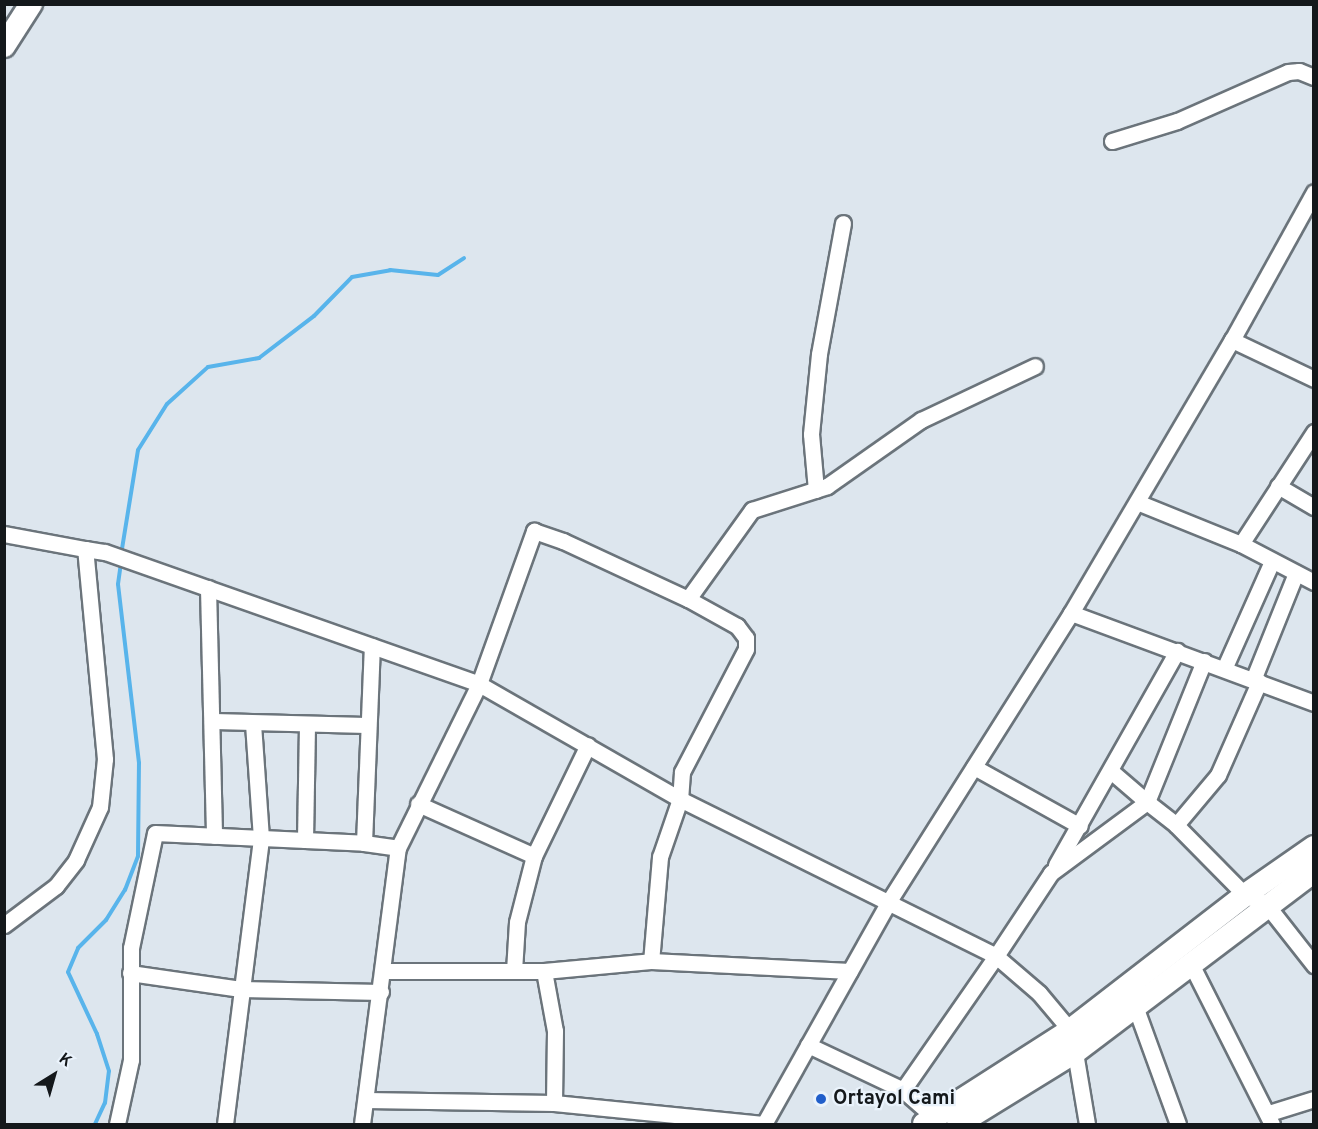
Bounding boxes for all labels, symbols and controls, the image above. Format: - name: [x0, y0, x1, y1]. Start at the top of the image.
- north arrow: [24, 1045, 84, 1105]
- text: K: [54, 1049, 75, 1072]
- place label: Ortayol Cami: [833, 1087, 955, 1111]
- marker: Ortayol Cami: [814, 1092, 828, 1106]

